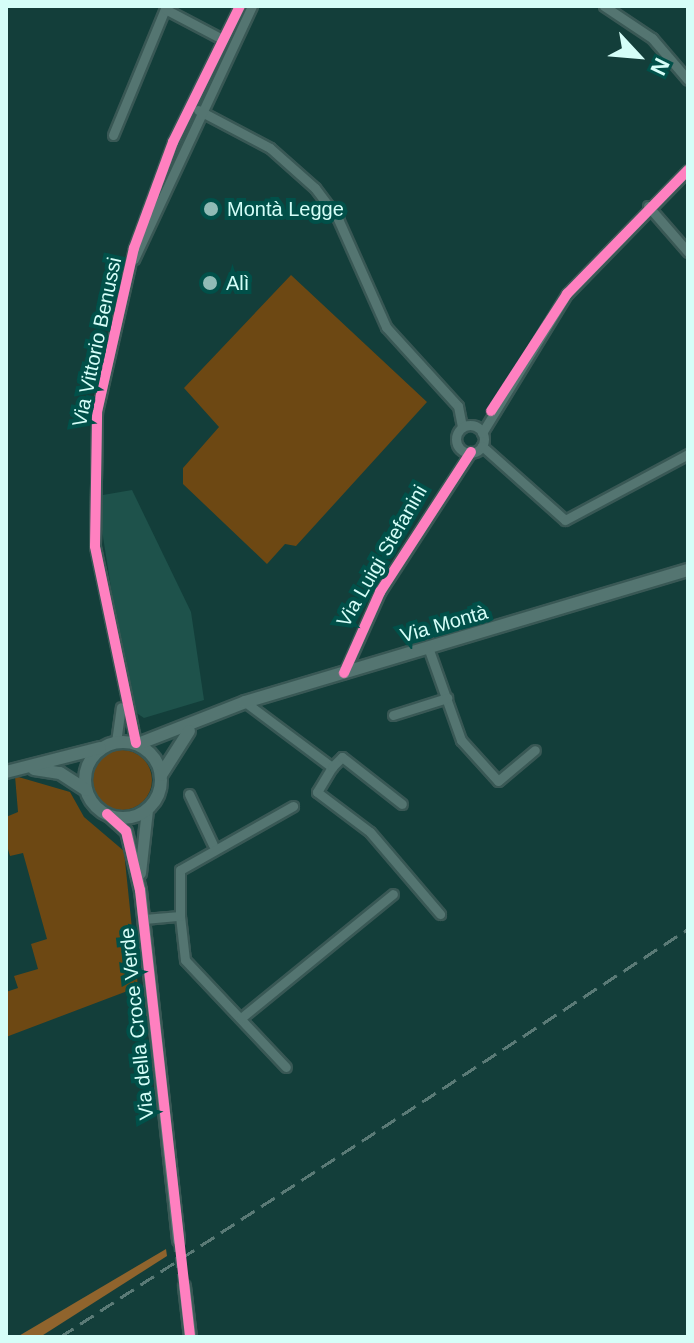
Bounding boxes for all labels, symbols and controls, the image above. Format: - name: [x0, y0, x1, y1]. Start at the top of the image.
- north arrow: [598, 16, 678, 96]
- text: N: [645, 54, 675, 79]
- place label: Montà Legge: [227, 197, 344, 221]
- marker: Montà Legge: [202, 200, 220, 218]
- street label: Via Vittorio Benussi: [67, 255, 127, 429]
- place label: Alì: [226, 271, 249, 295]
- marker: Alì: [201, 274, 219, 292]
- street label: Via Luigi Stefanini: [332, 481, 432, 631]
- street label: Via Montà: [398, 600, 490, 648]
- street label: Via della Croce Verde: [115, 927, 159, 1121]

